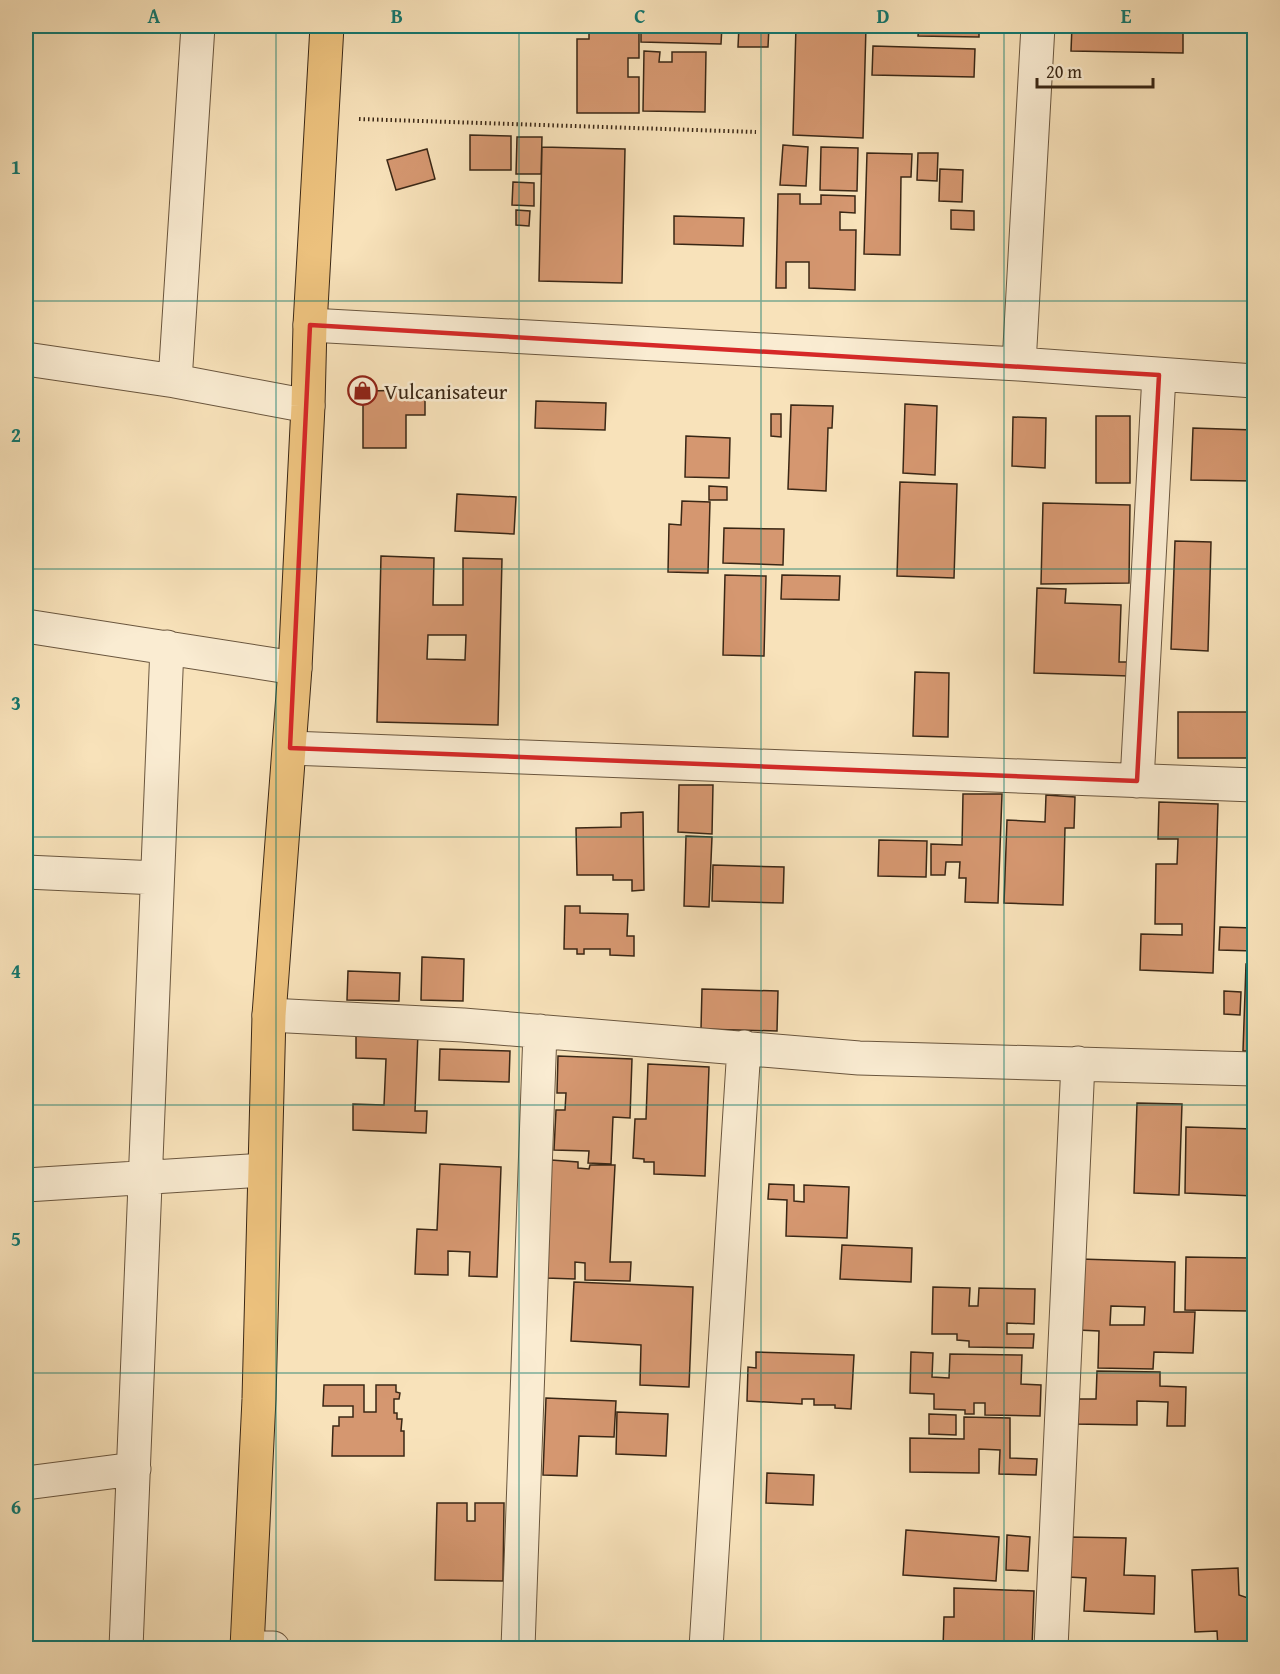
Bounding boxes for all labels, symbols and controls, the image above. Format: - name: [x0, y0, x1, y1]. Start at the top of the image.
- text: A: [148, 1, 161, 30]
- text: B: [391, 1, 403, 30]
- text: C: [634, 1, 646, 30]
- text: D: [876, 1, 890, 30]
- text: E: [1121, 1, 1132, 30]
- scale bar: [1037, 51, 1152, 89]
- text: 20 m: [1046, 58, 1082, 85]
- text: 1: [11, 152, 21, 181]
- shop icon: Vulcanisateur: [347, 375, 379, 407]
- place label: Vulcanisateur: [384, 376, 508, 407]
- text: 2: [11, 420, 21, 449]
- text: 3: [11, 688, 21, 717]
- text: 4: [11, 956, 21, 985]
- text: 5: [11, 1224, 21, 1253]
- text: 6: [11, 1492, 21, 1521]

